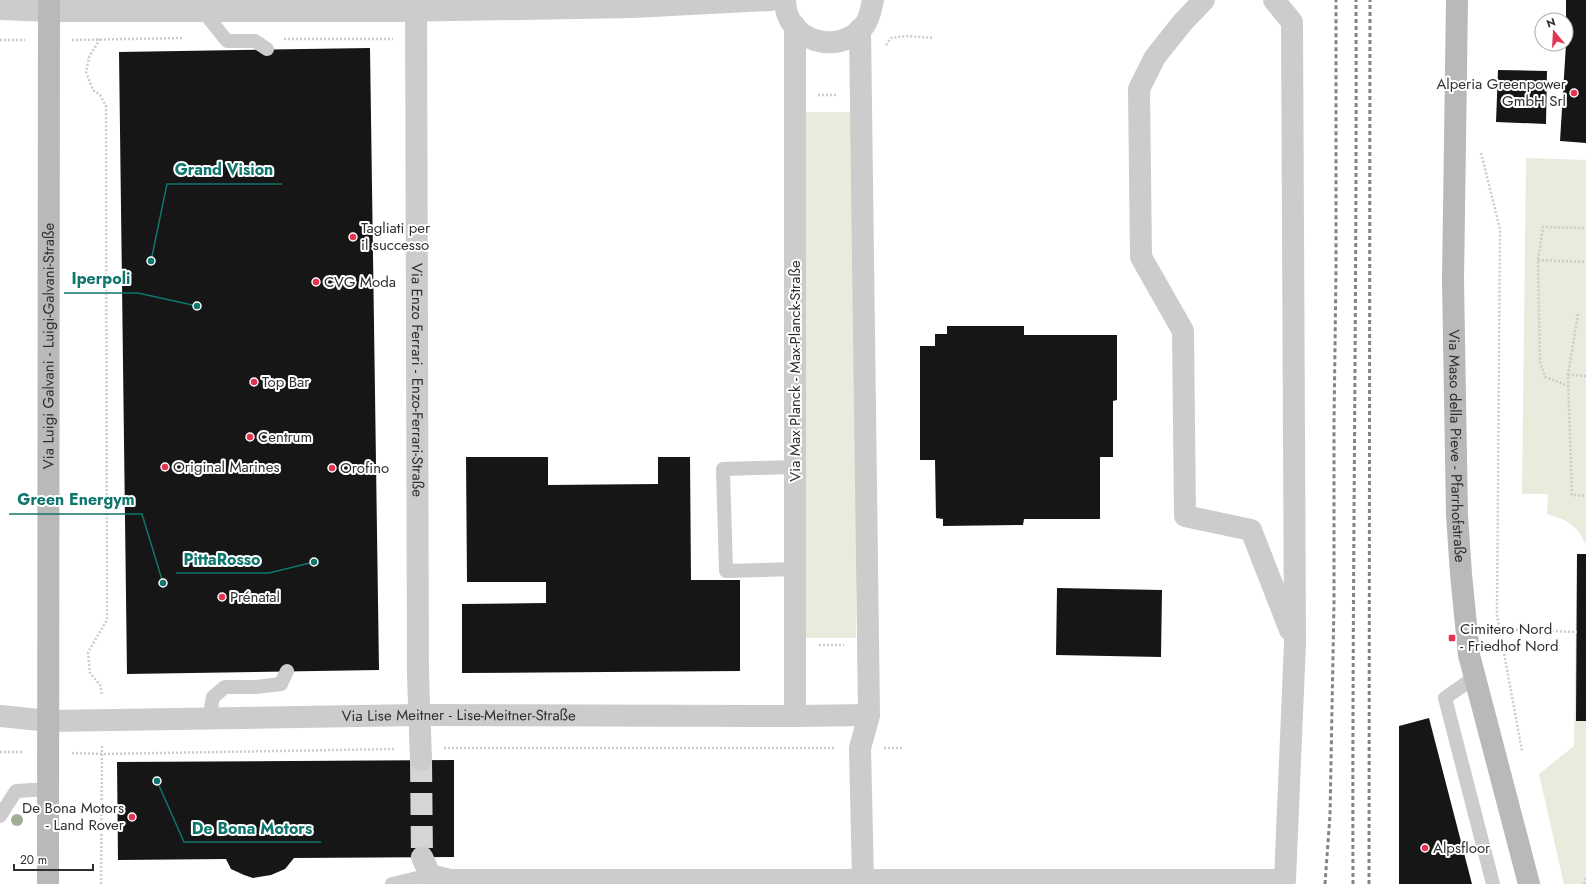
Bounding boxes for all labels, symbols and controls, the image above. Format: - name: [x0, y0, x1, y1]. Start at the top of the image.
- north arrow: [1534, 12, 1574, 52]
- text: N: [1544, 14, 1558, 31]
- place label: Alperia Greenpower GmbH Srl: [1436, 73, 1567, 112]
- marker: Alperia Greenpower GmbH Srl: [1569, 88, 1579, 98]
- callout: Grand Vision: [167, 156, 282, 184]
- text: Grand Vision: [175, 158, 273, 181]
- place label: Tagliati per il successo: [361, 217, 431, 256]
- street label: Via Luigi Galvani - Luigi-Galvani-Straße: [37, 223, 60, 469]
- marker: Tagliati per il successo: [348, 232, 358, 242]
- street label: Via Max Planck - Max-Planck-Straße: [784, 260, 806, 482]
- street label: Via Enzo Ferrari - Enzo-Ferrari-Straße: [406, 263, 428, 497]
- callout: Iperpoli: [64, 265, 138, 293]
- text: Iperpoli: [72, 267, 130, 290]
- place label: CVG Moda: [324, 271, 396, 293]
- marker: CVG Moda: [311, 277, 321, 287]
- street label: Via Maso della Pieve - Pfarrhofstraße: [1443, 329, 1471, 563]
- place label: Top Bar: [262, 371, 310, 393]
- marker: Top Bar: [249, 377, 259, 387]
- place label: Centrum: [258, 426, 312, 448]
- marker: Centrum: [245, 432, 255, 442]
- place label: Original Marines: [173, 456, 279, 478]
- place label: Orofino: [340, 457, 389, 479]
- marker: Original Marines: [160, 462, 170, 472]
- marker: Orofino: [327, 463, 337, 473]
- callout: Green Energym: [9, 486, 142, 514]
- text: Green Energym: [17, 488, 135, 511]
- callout: PittaRosso: [176, 545, 269, 573]
- text: PittaRosso: [183, 548, 261, 571]
- place label: Prénatal: [230, 586, 280, 608]
- marker: Prénatal: [217, 592, 227, 602]
- place label: Cimitero Nord - Friedhof Nord: [1460, 618, 1559, 657]
- marker: Cimitero Nord - Friedhof Nord: [1447, 633, 1457, 643]
- street label: Via Lise Meitner - Lise-Meitner-Straße: [341, 704, 576, 727]
- place label: De Bona Motors - Land Rover: [22, 797, 125, 836]
- marker: De Bona Motors - Land Rover: [127, 812, 137, 822]
- callout: De Bona Motors: [184, 814, 321, 842]
- text: De Bona Motors: [192, 817, 312, 840]
- place label: Alpsfloor: [1433, 837, 1491, 859]
- marker: Alpsfloor: [1420, 843, 1430, 853]
- scale bar: [14, 846, 93, 872]
- text: 20 m: [20, 851, 47, 869]

